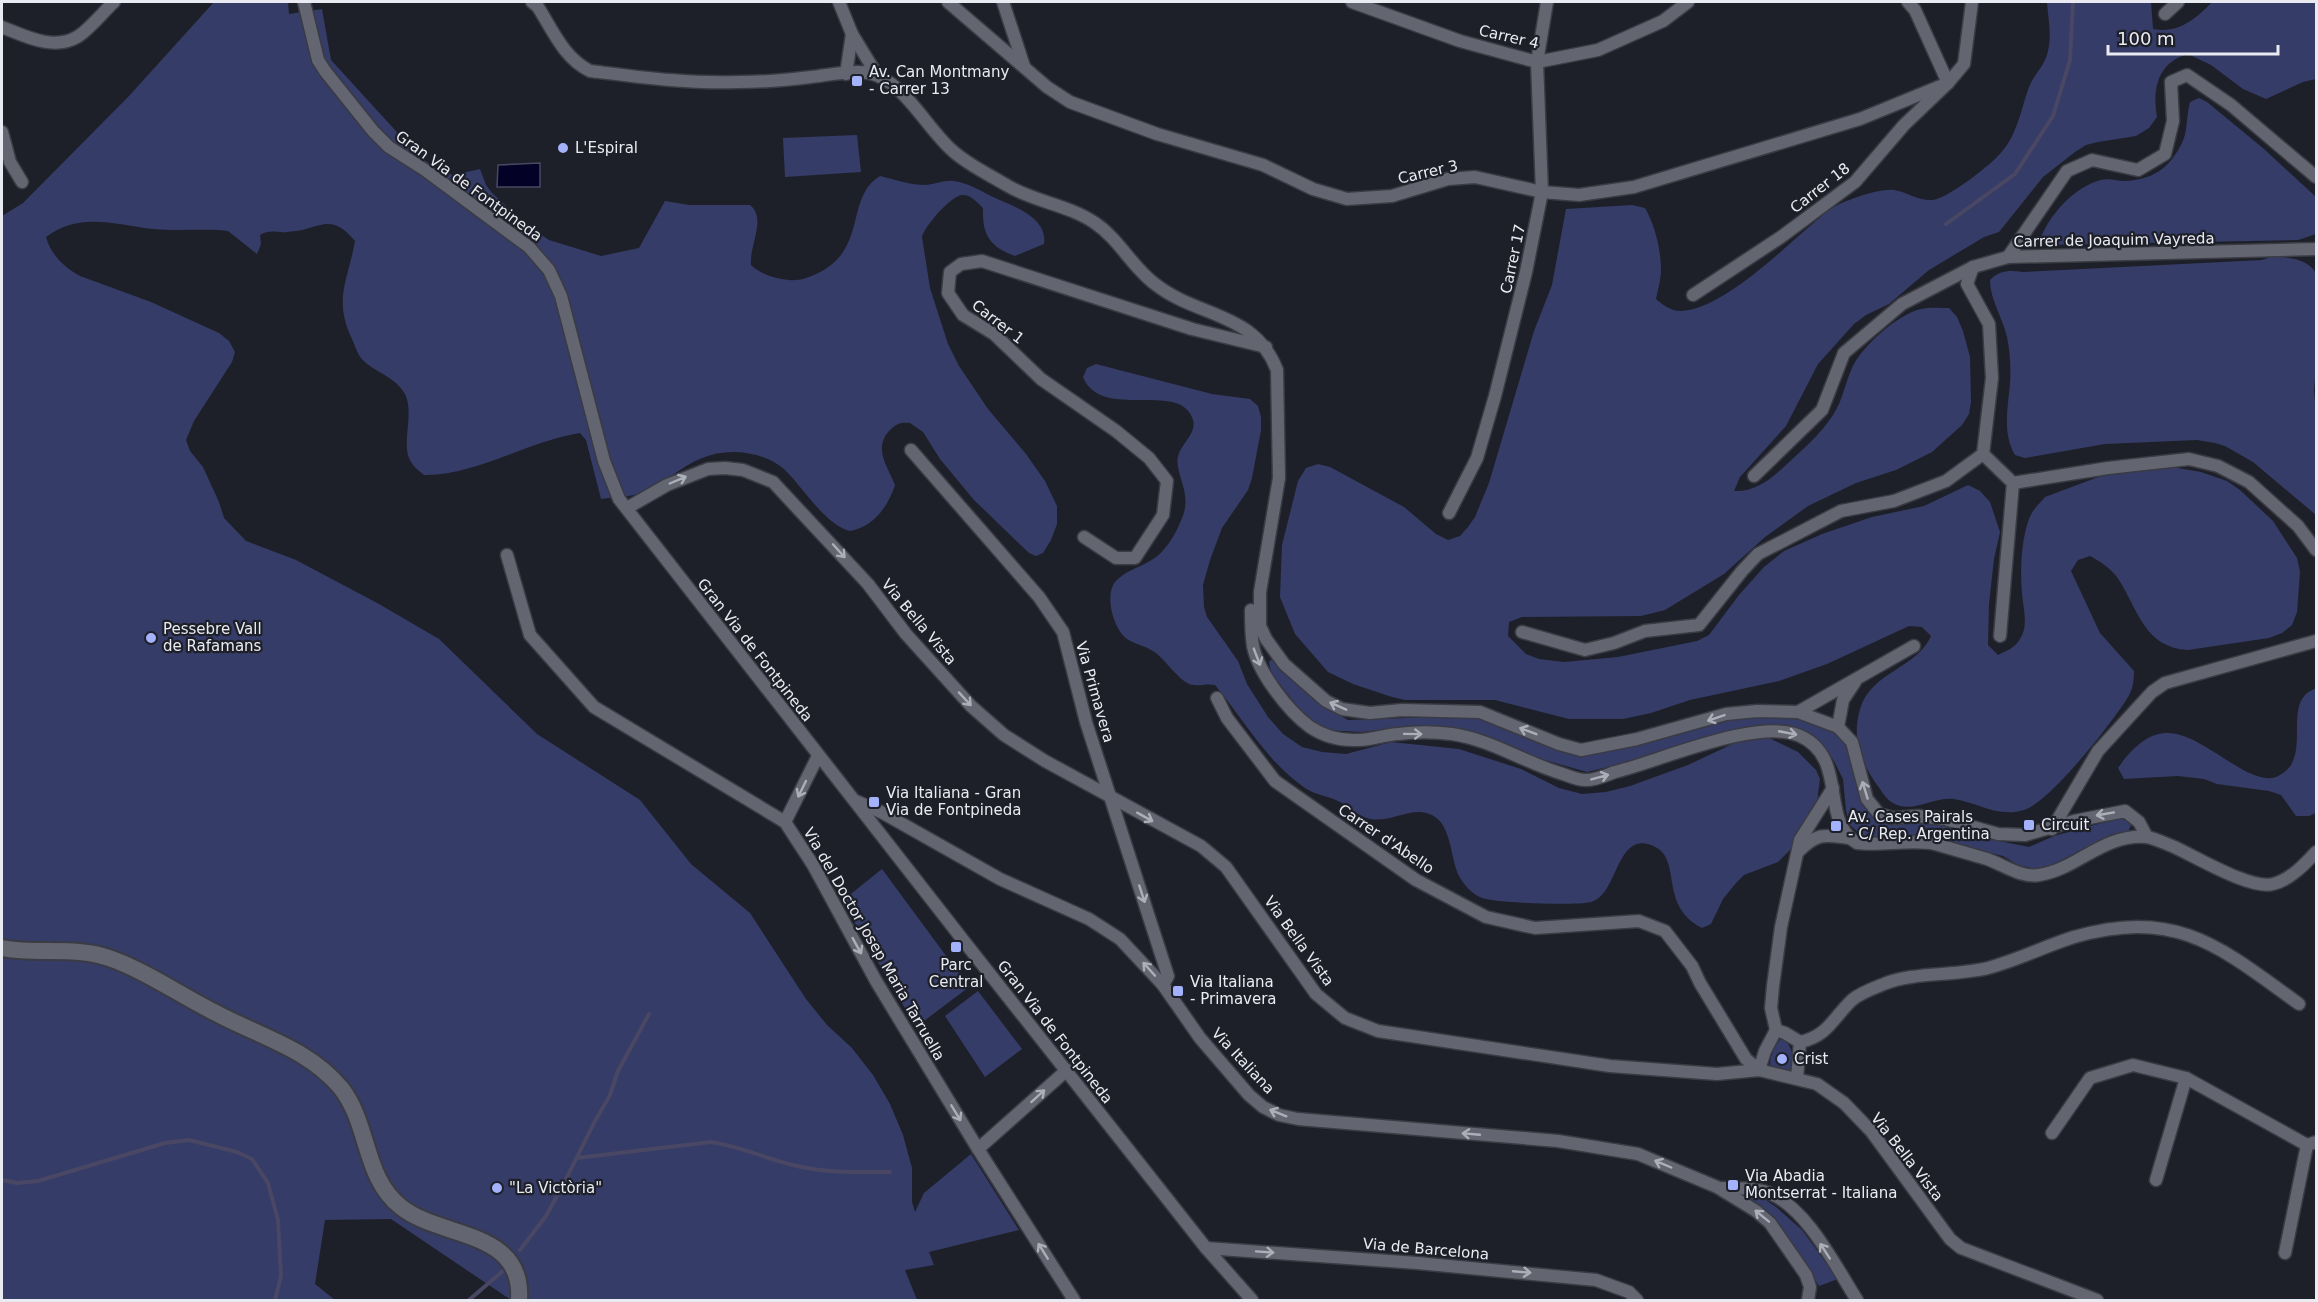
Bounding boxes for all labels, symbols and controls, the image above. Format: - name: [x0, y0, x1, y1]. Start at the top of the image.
- scale bar: [2108, 18, 2278, 56]
- street label: Carrer 4: [1477, 21, 1541, 53]
- text: 100 m: [2117, 28, 2175, 49]
- place label: Av. Can Montmany - Carrer 13: [869, 63, 1009, 98]
- marker: Av. Can Montmany - Carrer 13: [850, 74, 864, 88]
- street label: Gran Via de Fontpineda: [392, 127, 546, 245]
- place label: L'Espiral: [575, 139, 638, 157]
- marker: L'Espiral: [556, 141, 570, 155]
- street label: Carrer 3: [1396, 156, 1460, 188]
- street label: Carrer 18: [1787, 159, 1853, 217]
- street label: Carrer 17: [1497, 223, 1529, 295]
- street label: Carrer de Joaquim Vayreda: [2013, 229, 2215, 251]
- street label: Carrer 1: [968, 296, 1028, 348]
- one-way arrow: [668, 474, 687, 485]
- one-way arrow: [831, 543, 845, 558]
- street label: Gran Via de Fontpineda: [694, 575, 816, 725]
- street label: Via Bella Vista: [878, 575, 960, 669]
- place label: Pessebre Vall de Rafamans: [163, 620, 262, 655]
- marker: Pessebre Vall de Rafamans: [144, 631, 158, 645]
- street label: Via Primavera: [1072, 639, 1118, 745]
- one-way arrow: [1253, 647, 1264, 666]
- one-way arrow: [958, 691, 972, 706]
- one-way arrow: [1330, 700, 1348, 711]
- one-way arrow: [1707, 713, 1726, 724]
- one-way arrow: [1520, 725, 1538, 736]
- one-way arrow: [1403, 728, 1423, 740]
- one-way arrow: [1778, 728, 1797, 740]
- one-way arrow: [1590, 770, 1609, 782]
- one-way arrow: [796, 780, 808, 797]
- one-way arrow: [1859, 781, 1870, 800]
- place label: Via Italiana - Gran Via de Fontpineda: [886, 784, 1021, 819]
- marker: Via Italiana - Gran Via de Fontpineda: [867, 795, 881, 809]
- street label: Carrer d'Abello: [1335, 800, 1437, 878]
- place label: Av. Cases Pairals - C/ Rep. Argentina: [1848, 808, 1990, 843]
- one-way arrow: [2096, 809, 2115, 820]
- one-way arrow: [1136, 811, 1153, 823]
- place label: Circuit: [2041, 816, 2089, 834]
- marker: Circuit: [2022, 818, 2036, 832]
- marker: Av. Cases Pairals - C/ Rep. Argentina: [1829, 819, 1843, 833]
- street label: Via del Doctor Josep Maria Tarruella: [800, 824, 948, 1064]
- one-way arrow: [1137, 884, 1148, 903]
- street label: Via Bella Vista: [1260, 892, 1338, 990]
- one-way arrow: [851, 937, 863, 954]
- marker: Parc Central: [949, 940, 963, 954]
- place label: Parc Central: [929, 956, 983, 991]
- street label: Gran Via de Fontpineda: [994, 957, 1116, 1107]
- one-way arrow: [1142, 962, 1156, 977]
- place label: Via Italiana - Primavera: [1190, 973, 1277, 1008]
- marker: Via Italiana - Primavera: [1171, 984, 1185, 998]
- street label: Via Italiana: [1208, 1024, 1278, 1098]
- place label: Crist: [1794, 1050, 1829, 1068]
- marker: Crist: [1775, 1052, 1789, 1066]
- one-way arrow: [1030, 1089, 1045, 1103]
- one-way arrow: [951, 1104, 963, 1121]
- one-way arrow: [1269, 1107, 1287, 1118]
- street label: Via Bella Vista: [1867, 1109, 1947, 1205]
- one-way arrow: [1462, 1128, 1482, 1139]
- one-way arrow: [1654, 1158, 1672, 1169]
- place label: Via Abadia Montserrat - Italiana: [1745, 1167, 1897, 1202]
- marker: Via Abadia Montserrat - Italiana: [1726, 1178, 1740, 1192]
- place label: "La Victòria": [509, 1179, 602, 1197]
- marker: "La Victòria": [490, 1181, 504, 1195]
- one-way arrow: [1755, 1209, 1770, 1223]
- street label: Via de Barcelona: [1362, 1235, 1490, 1263]
- one-way arrow: [1037, 1243, 1049, 1260]
- one-way arrow: [1819, 1243, 1832, 1260]
- one-way arrow: [1254, 1247, 1274, 1258]
- one-way arrow: [1511, 1267, 1531, 1278]

